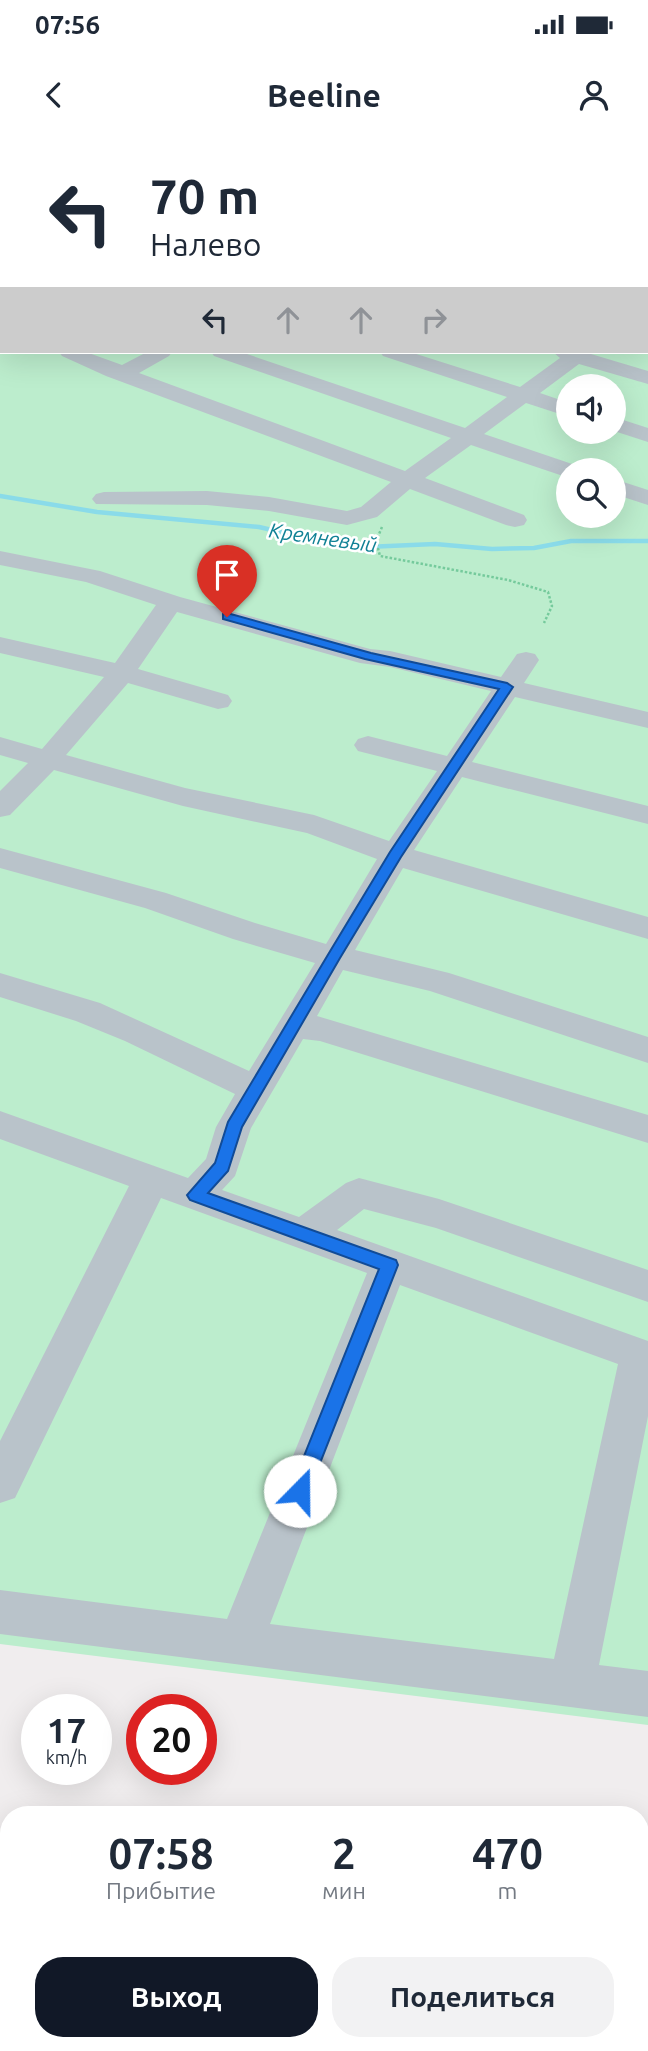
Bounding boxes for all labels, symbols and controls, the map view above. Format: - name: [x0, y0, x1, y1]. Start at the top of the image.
- text: 07:56: [35, 10, 100, 39]
- icon: back: [35, 76, 73, 114]
- icon: person: [575, 76, 613, 114]
- text: Beeline: [267, 77, 381, 113]
- icon: left: [35, 168, 126, 259]
- text: 70 m: [150, 168, 259, 223]
- text: Налево: [150, 226, 262, 262]
- icon: left: [196, 301, 234, 339]
- icon: ahead: [269, 301, 307, 339]
- icon: ahead: [342, 301, 380, 339]
- icon: right: [415, 301, 453, 339]
- map controls: [556, 374, 626, 528]
- button: sound: [556, 374, 626, 444]
- button: search: [556, 458, 626, 528]
- water label: Кремневый: [267, 518, 379, 556]
- pin: [197, 545, 257, 617]
- icon: arrive: [208, 556, 246, 594]
- position arrow: [263, 1454, 337, 1528]
- speed limit sign: 20: [126, 1694, 217, 1785]
- text: 17: [47, 1710, 86, 1750]
- text: km/h: [46, 1747, 87, 1767]
- text: 07:58: [108, 1830, 214, 1877]
- text: 2: [332, 1830, 356, 1877]
- text: 470: [472, 1830, 543, 1877]
- text: Прибытие: [106, 1878, 216, 1903]
- text: мин: [322, 1878, 366, 1903]
- text: m: [497, 1878, 517, 1903]
- button: Выход: [35, 1957, 318, 2037]
- button: Поделиться: [332, 1957, 614, 2037]

